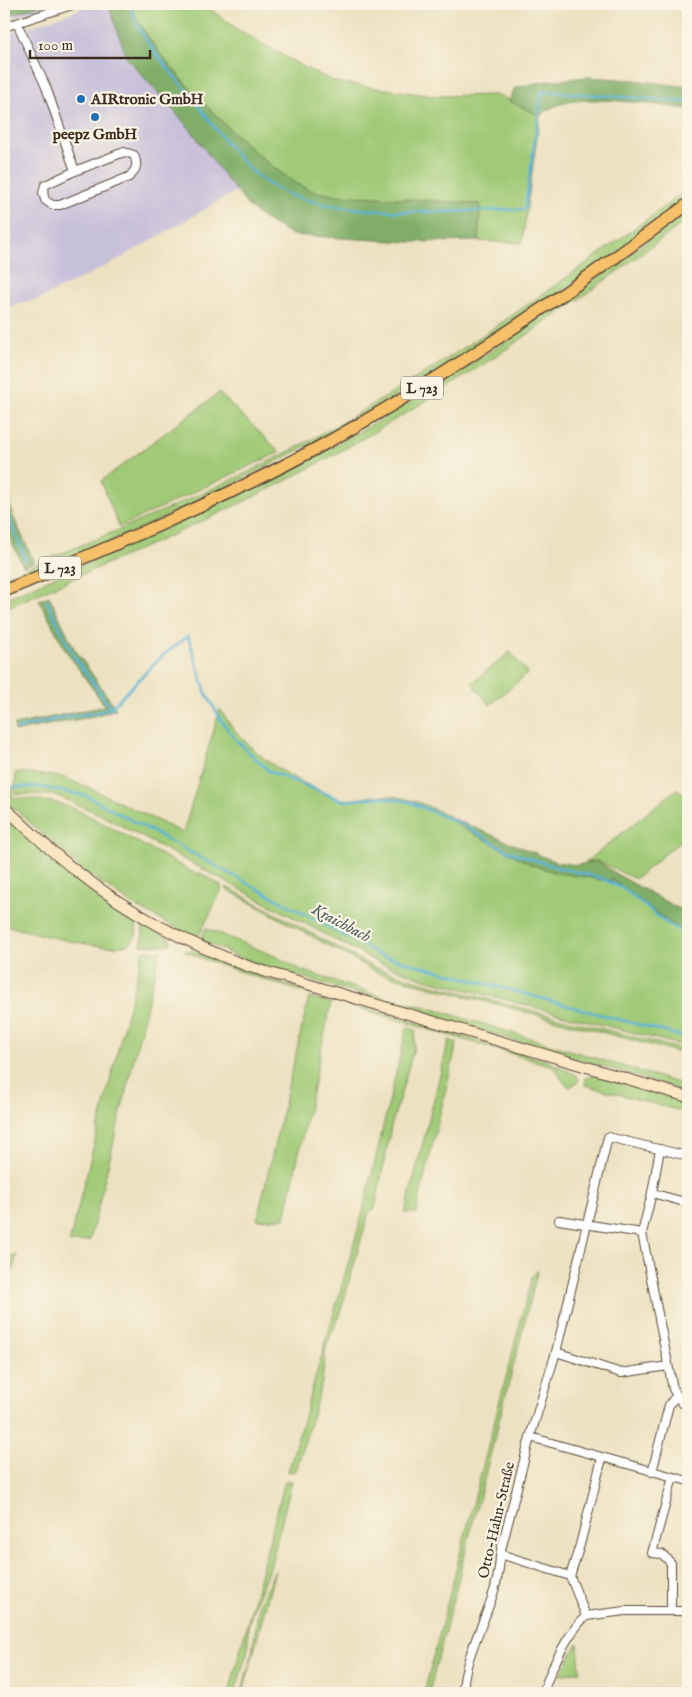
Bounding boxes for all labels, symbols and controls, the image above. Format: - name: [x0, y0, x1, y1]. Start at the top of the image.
- scale bar: [30, 28, 150, 60]
- text: 100 m: [38, 36, 74, 55]
- place label: AIRtronic GmbH: [90, 90, 204, 109]
- marker: AIRtronic GmbH: [75, 93, 87, 105]
- marker: peepz GmbH: [89, 111, 101, 123]
- place label: peepz GmbH: [52, 125, 137, 144]
- road number: L 723: [401, 376, 443, 399]
- road number: L 723: [39, 556, 81, 580]
- water label: Kraichbach: [307, 900, 374, 948]
- street label: Otto-Hahn-Straße: [474, 1460, 519, 1580]

